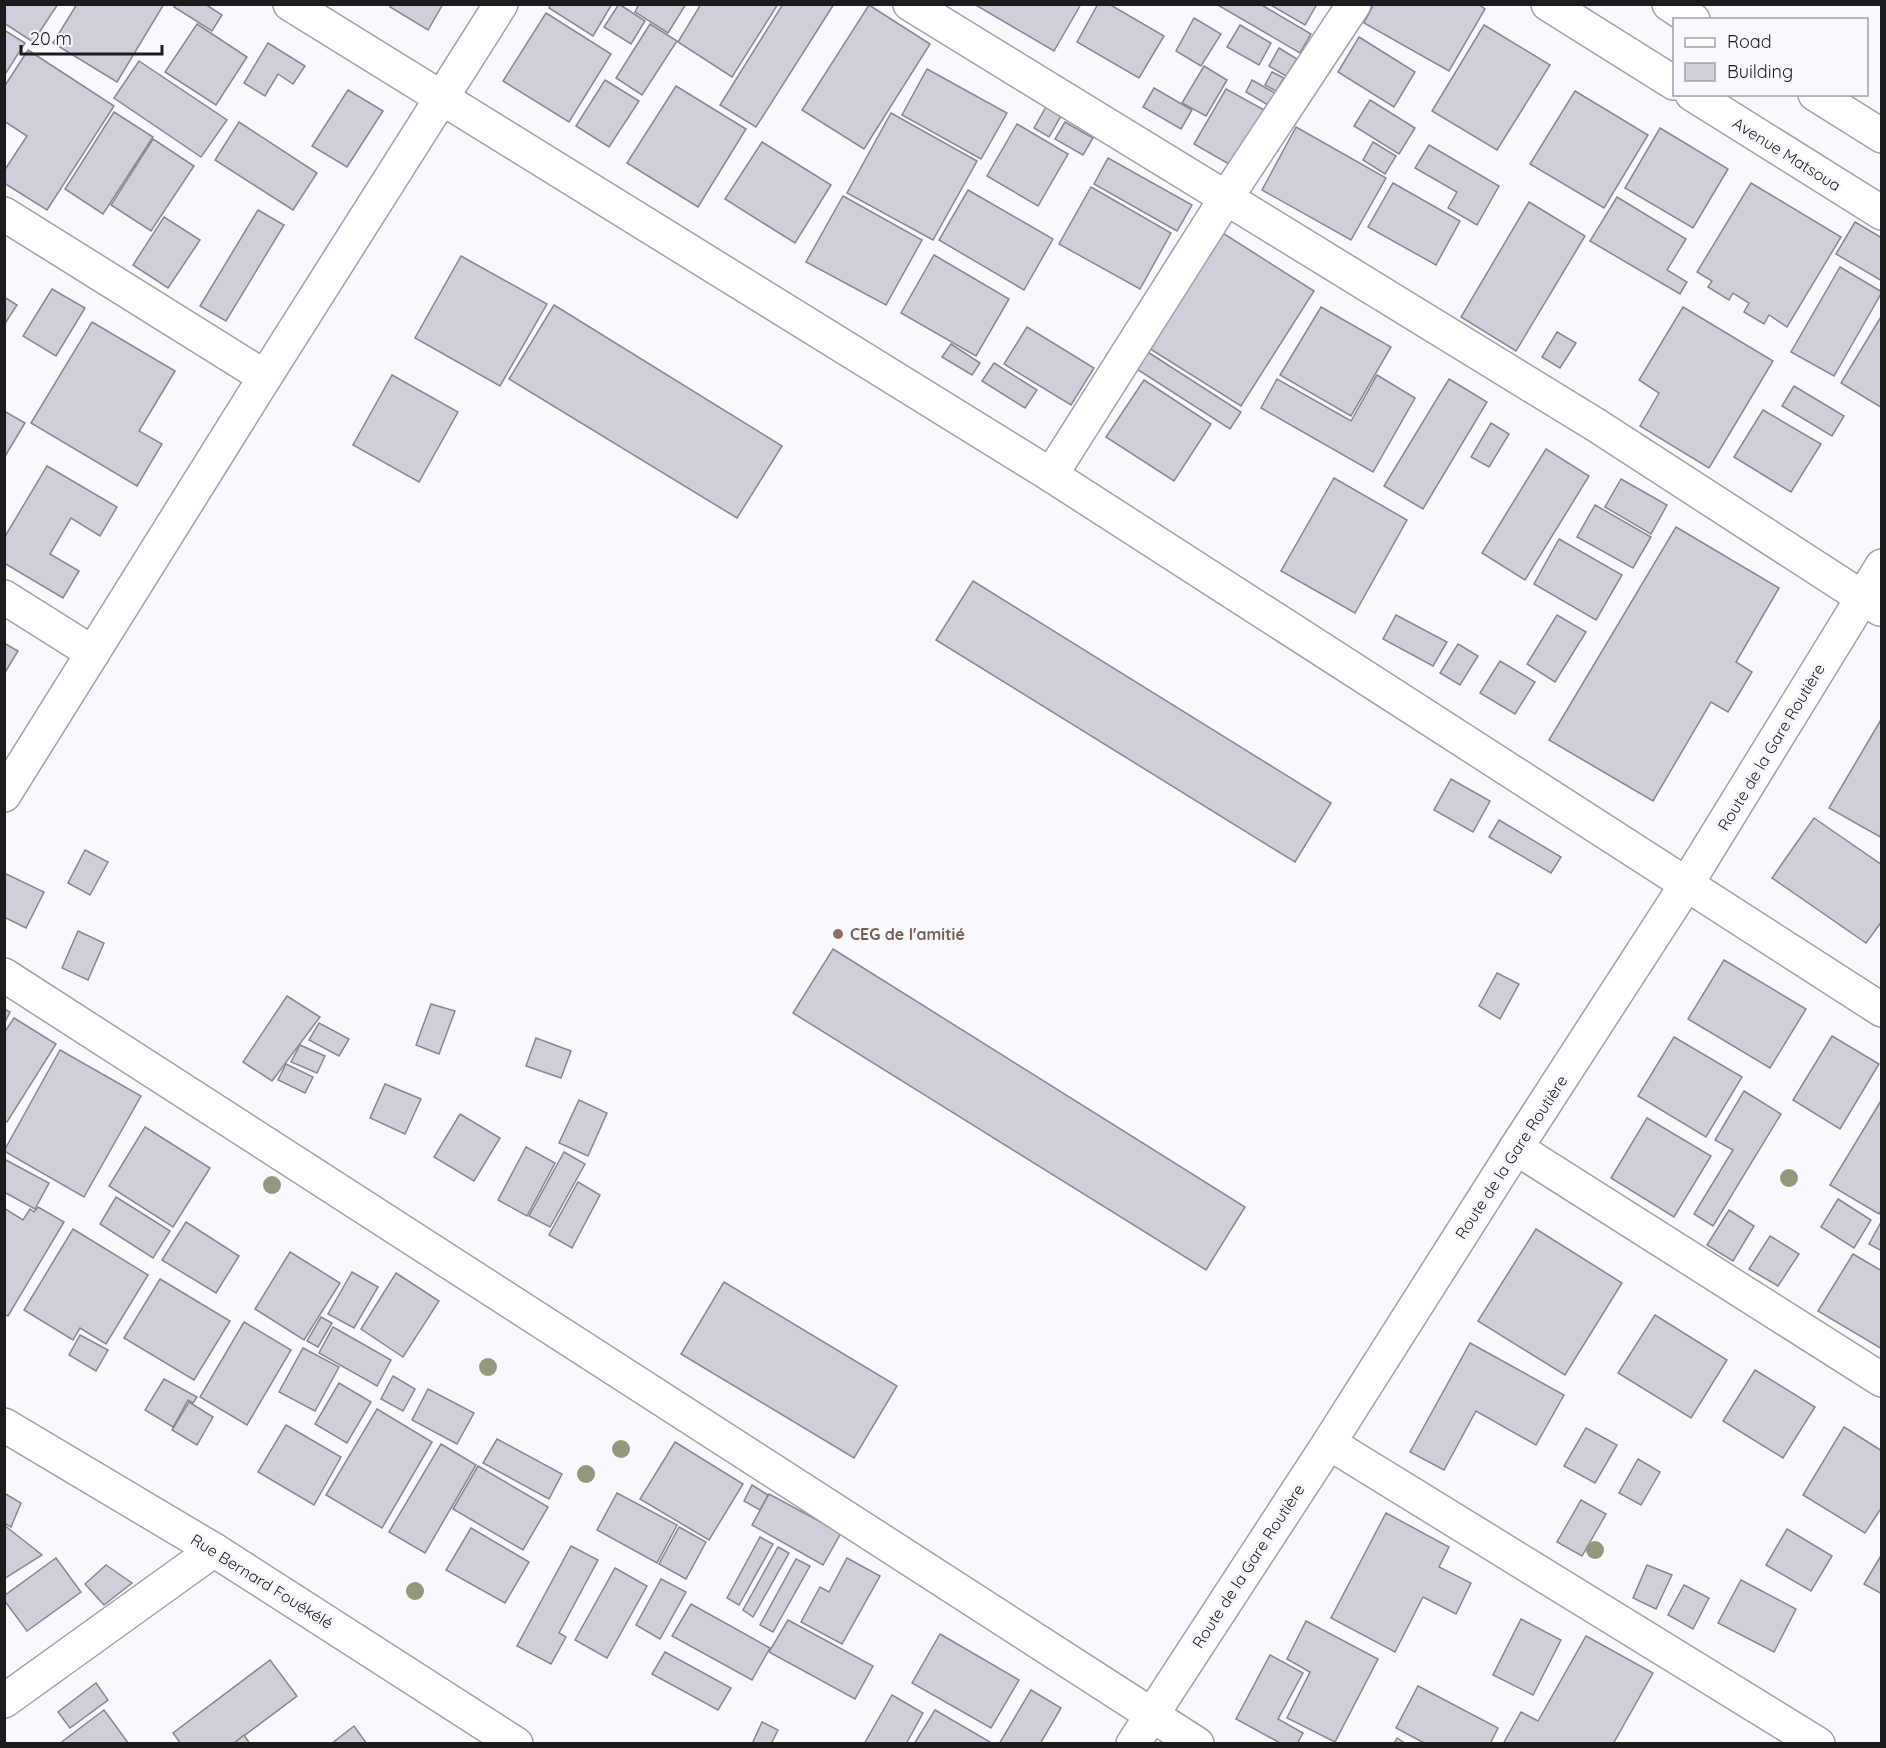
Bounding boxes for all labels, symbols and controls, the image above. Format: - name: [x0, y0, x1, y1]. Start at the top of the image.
- scale bar: [21, 18, 162, 56]
- legend: [1673, 18, 1868, 96]
- text: 20 m: [30, 27, 72, 50]
- text: Road: [1727, 30, 1772, 53]
- text: Building: [1727, 60, 1793, 83]
- street label: Avenue Matsoua: [1729, 113, 1845, 195]
- street label: Route de la Gare Routière: [1713, 660, 1829, 834]
- place label: CEG de l'amitié: [850, 924, 965, 944]
- marker: CEG de l'amitié: [831, 927, 845, 941]
- street label: Route de la Gare Routière: [1450, 1071, 1572, 1243]
- street label: Route de la Gare Routière: [1187, 1480, 1309, 1652]
- street label: Rue Bernard Fouékélé: [187, 1529, 337, 1633]

